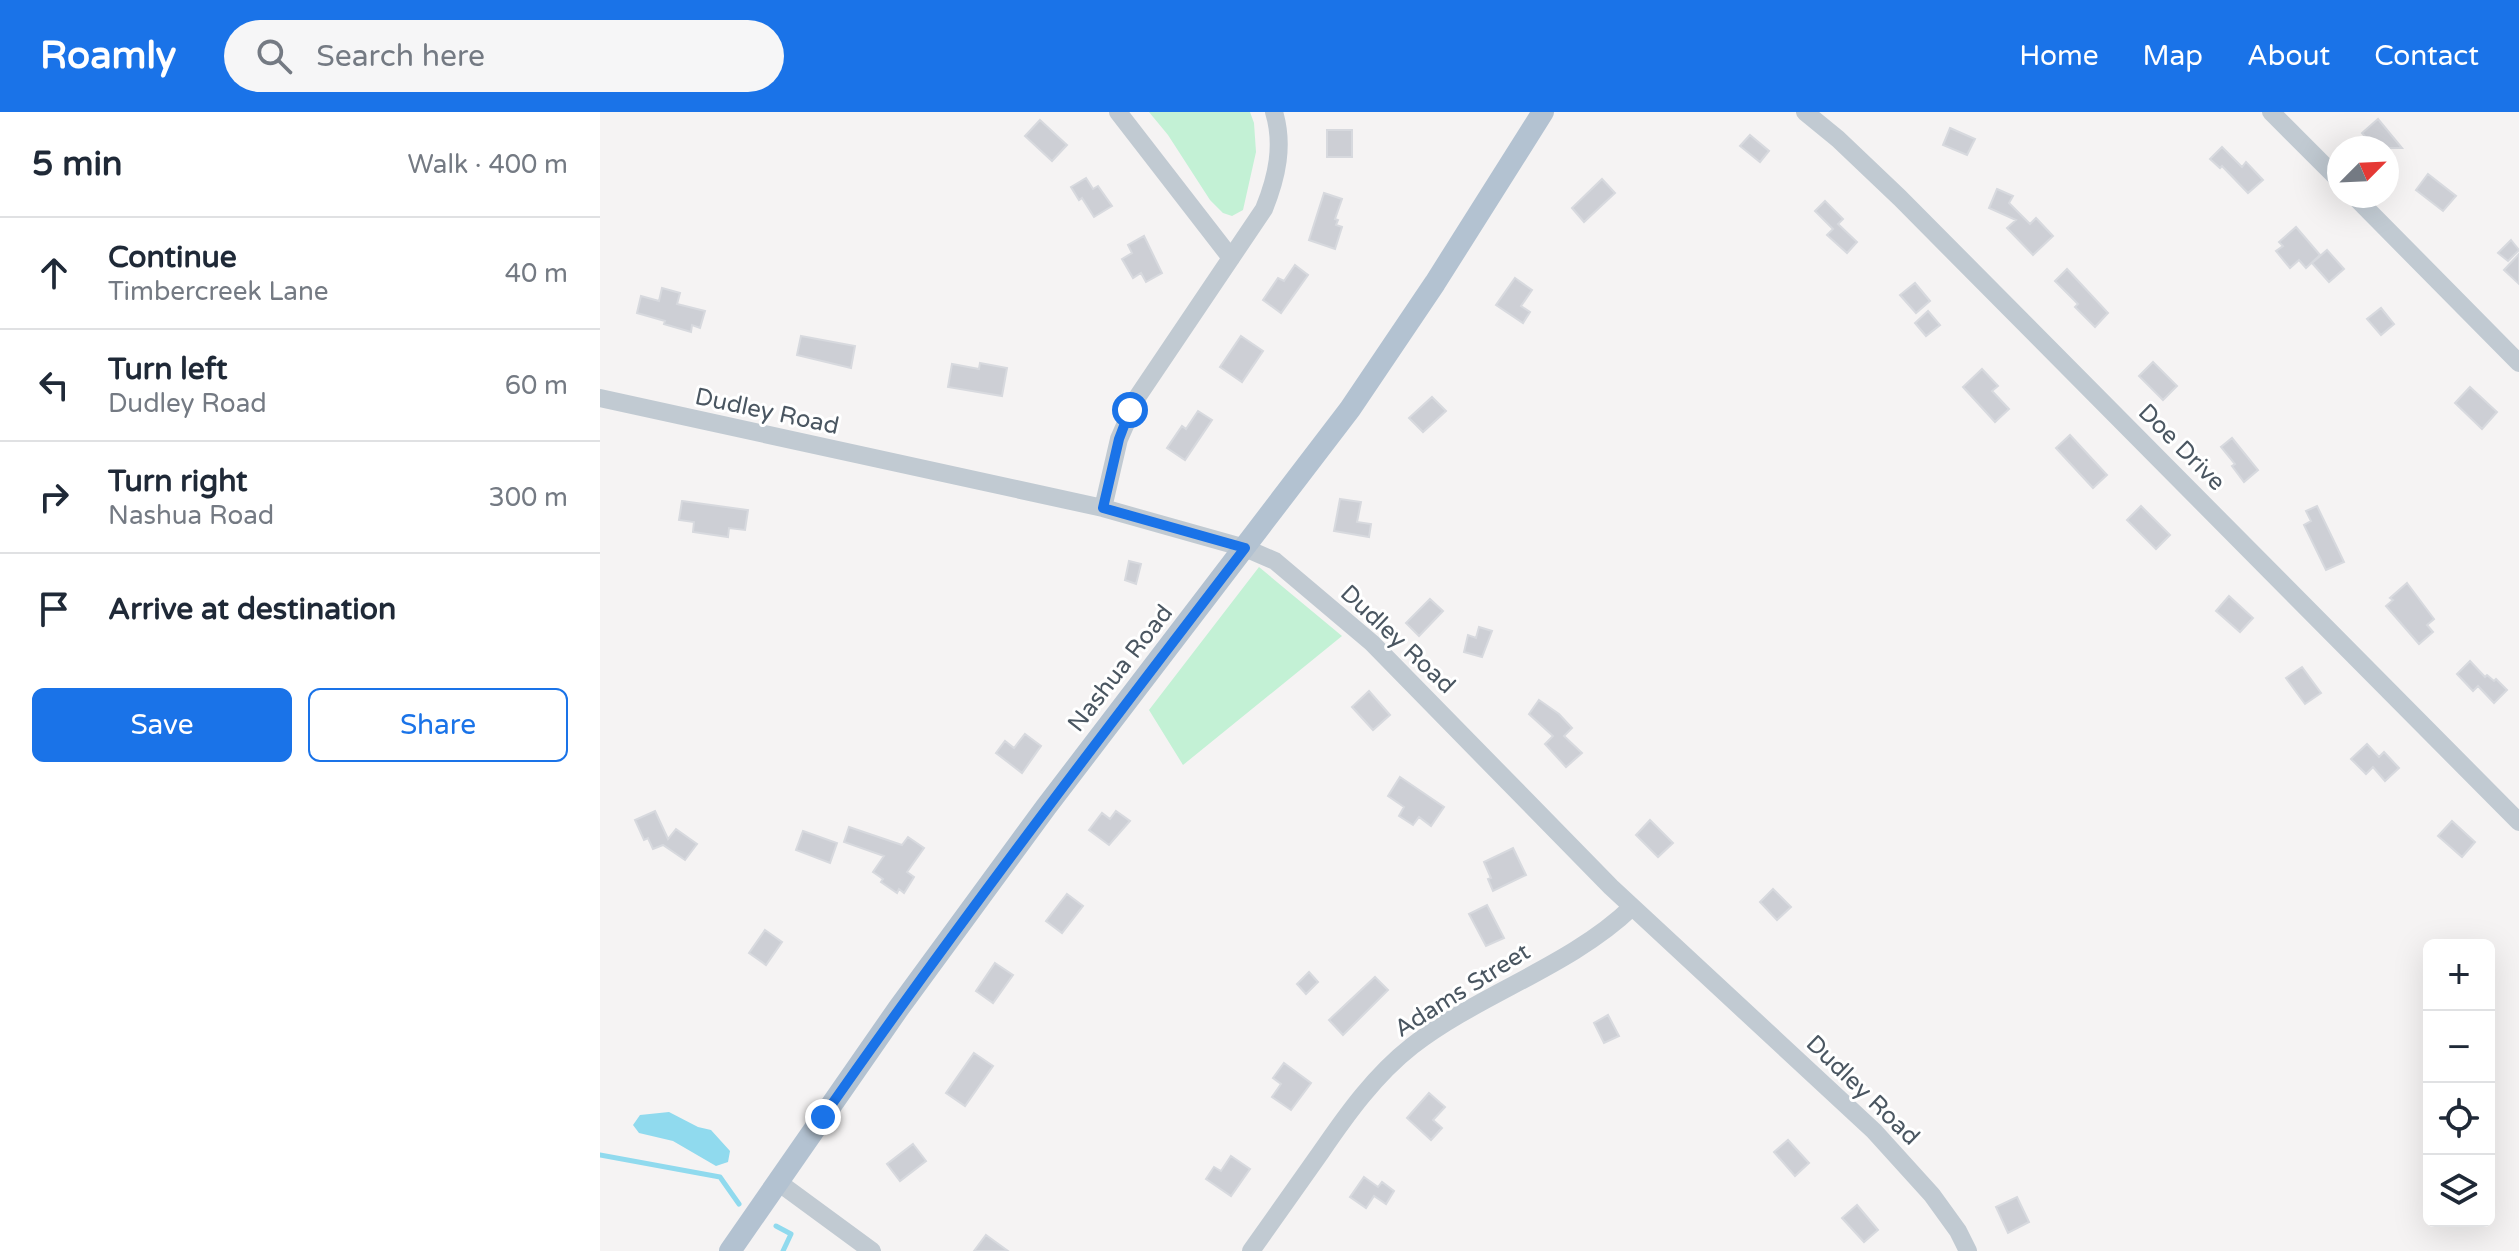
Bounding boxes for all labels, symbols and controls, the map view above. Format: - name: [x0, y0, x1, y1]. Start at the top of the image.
- search box: [224, 20, 784, 92]
- text: Roamly: [40, 33, 176, 79]
- icon: search: [252, 34, 296, 78]
- text: Search here: [316, 38, 485, 75]
- text: Home: [2019, 39, 2099, 73]
- text: Map: [2143, 39, 2203, 73]
- text: About: [2247, 39, 2330, 73]
- text: Contact: [2374, 39, 2479, 73]
- north arrow: [2327, 136, 2399, 208]
- text: 5 min: [32, 144, 123, 185]
- text: Walk · 400 m: [408, 149, 568, 180]
- text: Continue: [108, 239, 237, 276]
- icon: ahead: [32, 251, 76, 295]
- text: 40 m: [505, 258, 568, 289]
- text: Timbercreek Lane: [108, 276, 329, 307]
- text: Turn left: [108, 351, 227, 388]
- icon: left: [32, 363, 76, 407]
- text: 60 m: [505, 370, 568, 401]
- street label: Dudley Road: [692, 382, 842, 441]
- text: Dudley Road: [108, 388, 267, 419]
- route start: [1112, 392, 1148, 428]
- street label: Doe Drive: [2132, 398, 2231, 497]
- text: Turn right: [108, 463, 248, 500]
- icon: right: [32, 475, 76, 519]
- text: 300 m: [488, 482, 568, 513]
- text: Nashua Road: [108, 500, 274, 531]
- street label: Dudley Road: [1334, 579, 1461, 700]
- icon: arrive: [32, 587, 76, 631]
- text: Arrive at destination: [108, 591, 396, 628]
- street label: Nashua Road: [1062, 599, 1179, 738]
- button: Save: [32, 688, 292, 762]
- button: Share: [308, 688, 568, 762]
- street label: Adams Street: [1389, 937, 1536, 1044]
- map controls: [2423, 939, 2495, 1227]
- button: +: [2423, 939, 2495, 1011]
- button: −: [2423, 1011, 2495, 1083]
- street label: Dudley Road: [1800, 1029, 1925, 1152]
- button: locate: [2423, 1083, 2495, 1155]
- route end: [805, 1099, 841, 1135]
- button: layers: [2423, 1155, 2495, 1227]

